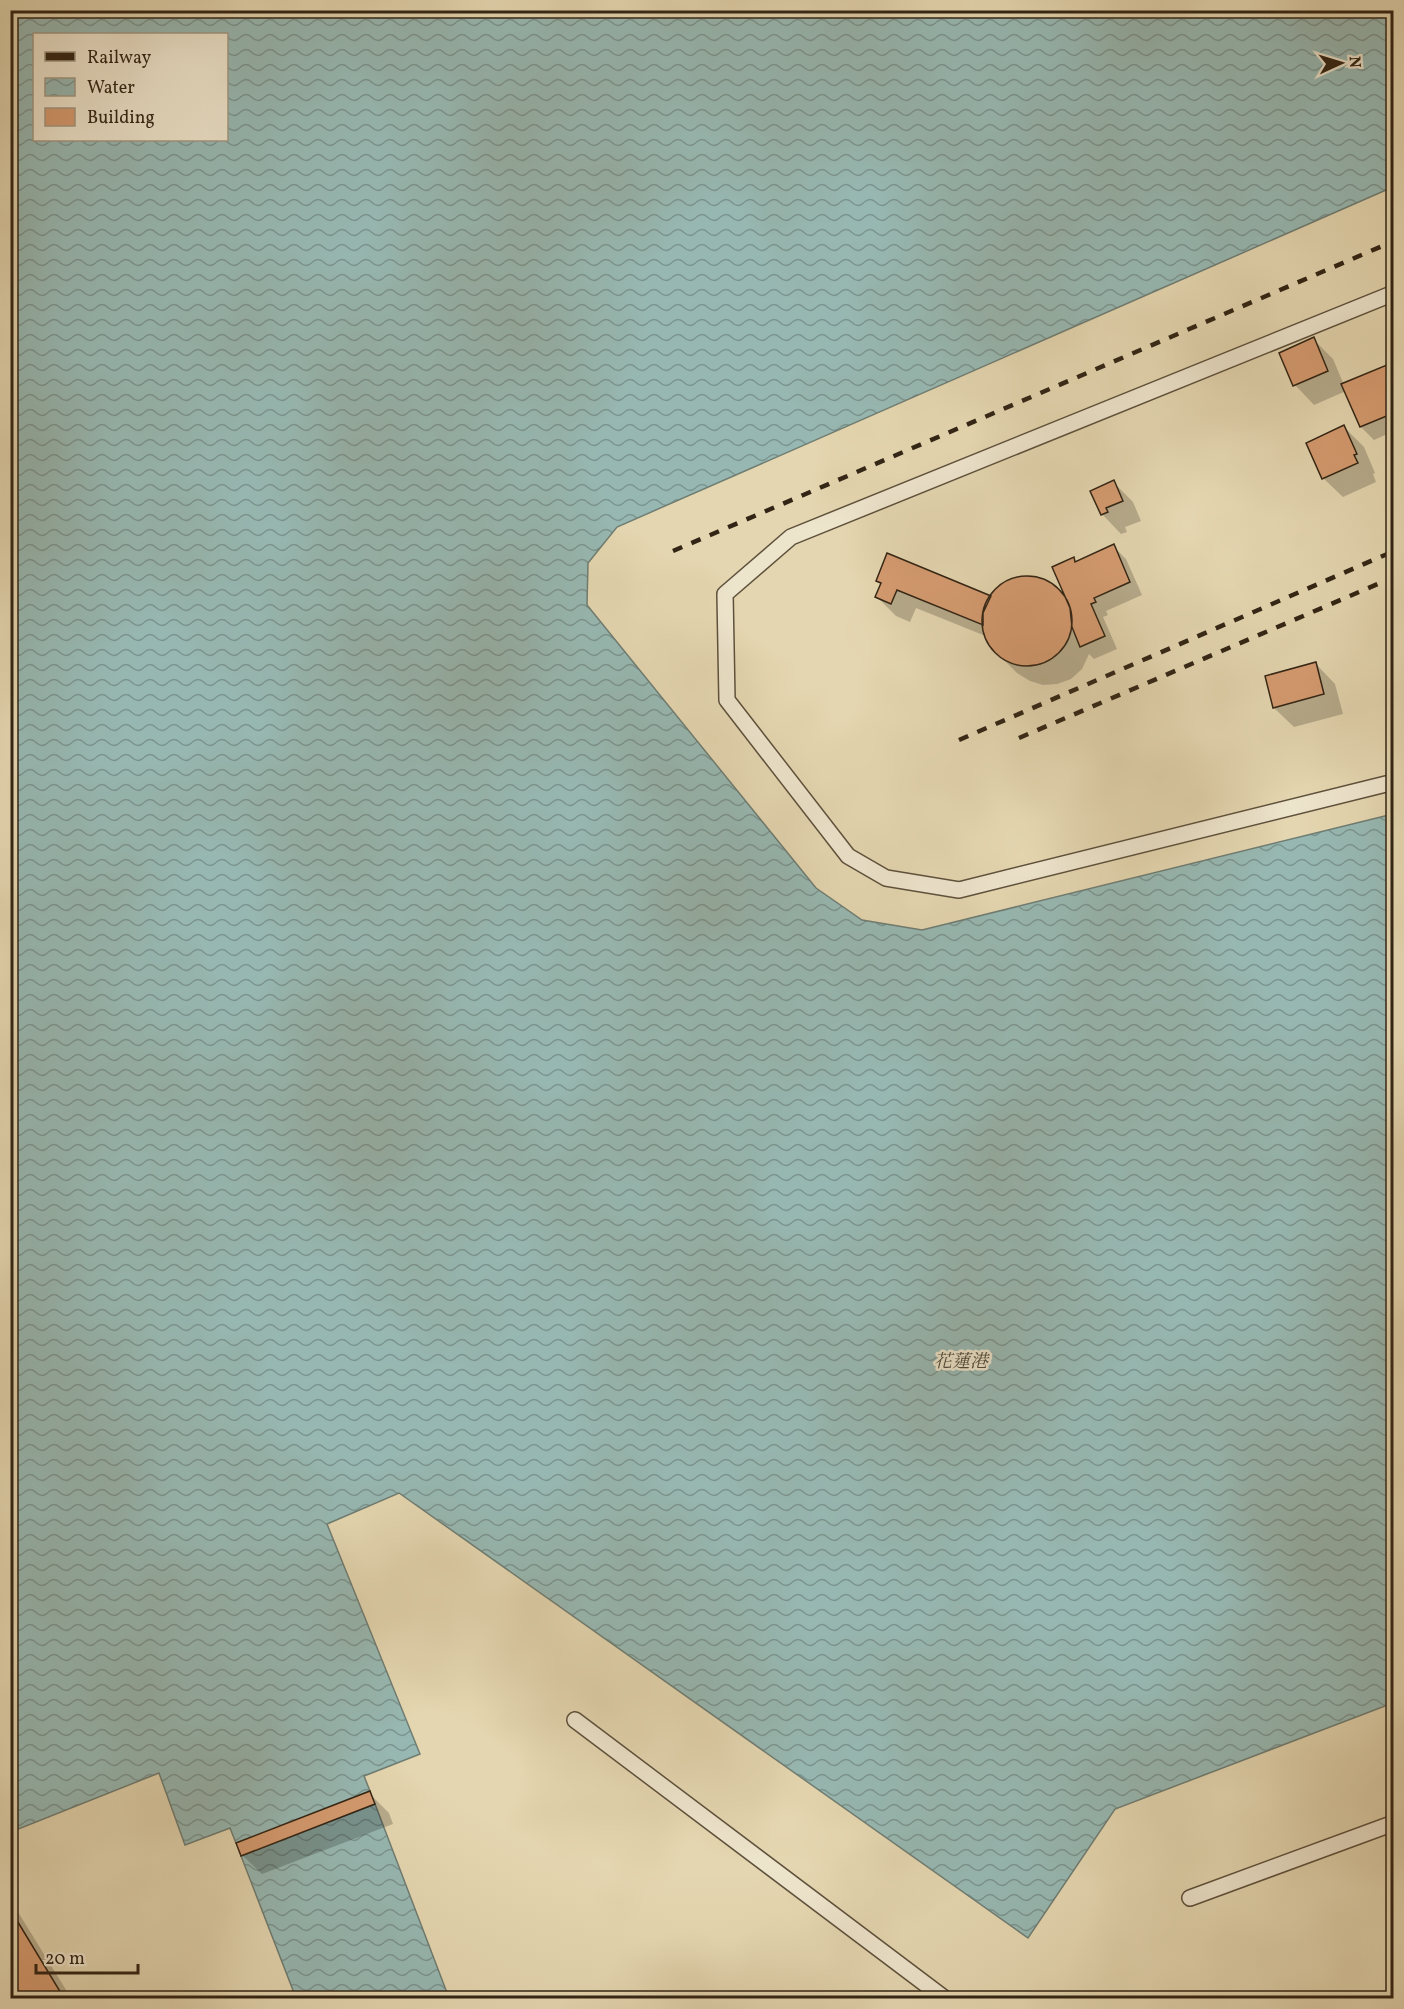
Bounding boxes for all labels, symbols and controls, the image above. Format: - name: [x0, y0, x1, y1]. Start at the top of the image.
- legend: [33, 33, 228, 141]
- north arrow: [1311, 33, 1371, 93]
- text: Railway: [87, 46, 151, 71]
- text: N: [1343, 56, 1365, 69]
- text: Water: [87, 76, 135, 101]
- text: Building: [87, 106, 155, 131]
- water label: 花蓮港: [934, 1350, 990, 1375]
- scale bar: [36, 1937, 138, 1975]
- text: 20 m: [45, 1947, 85, 1972]

